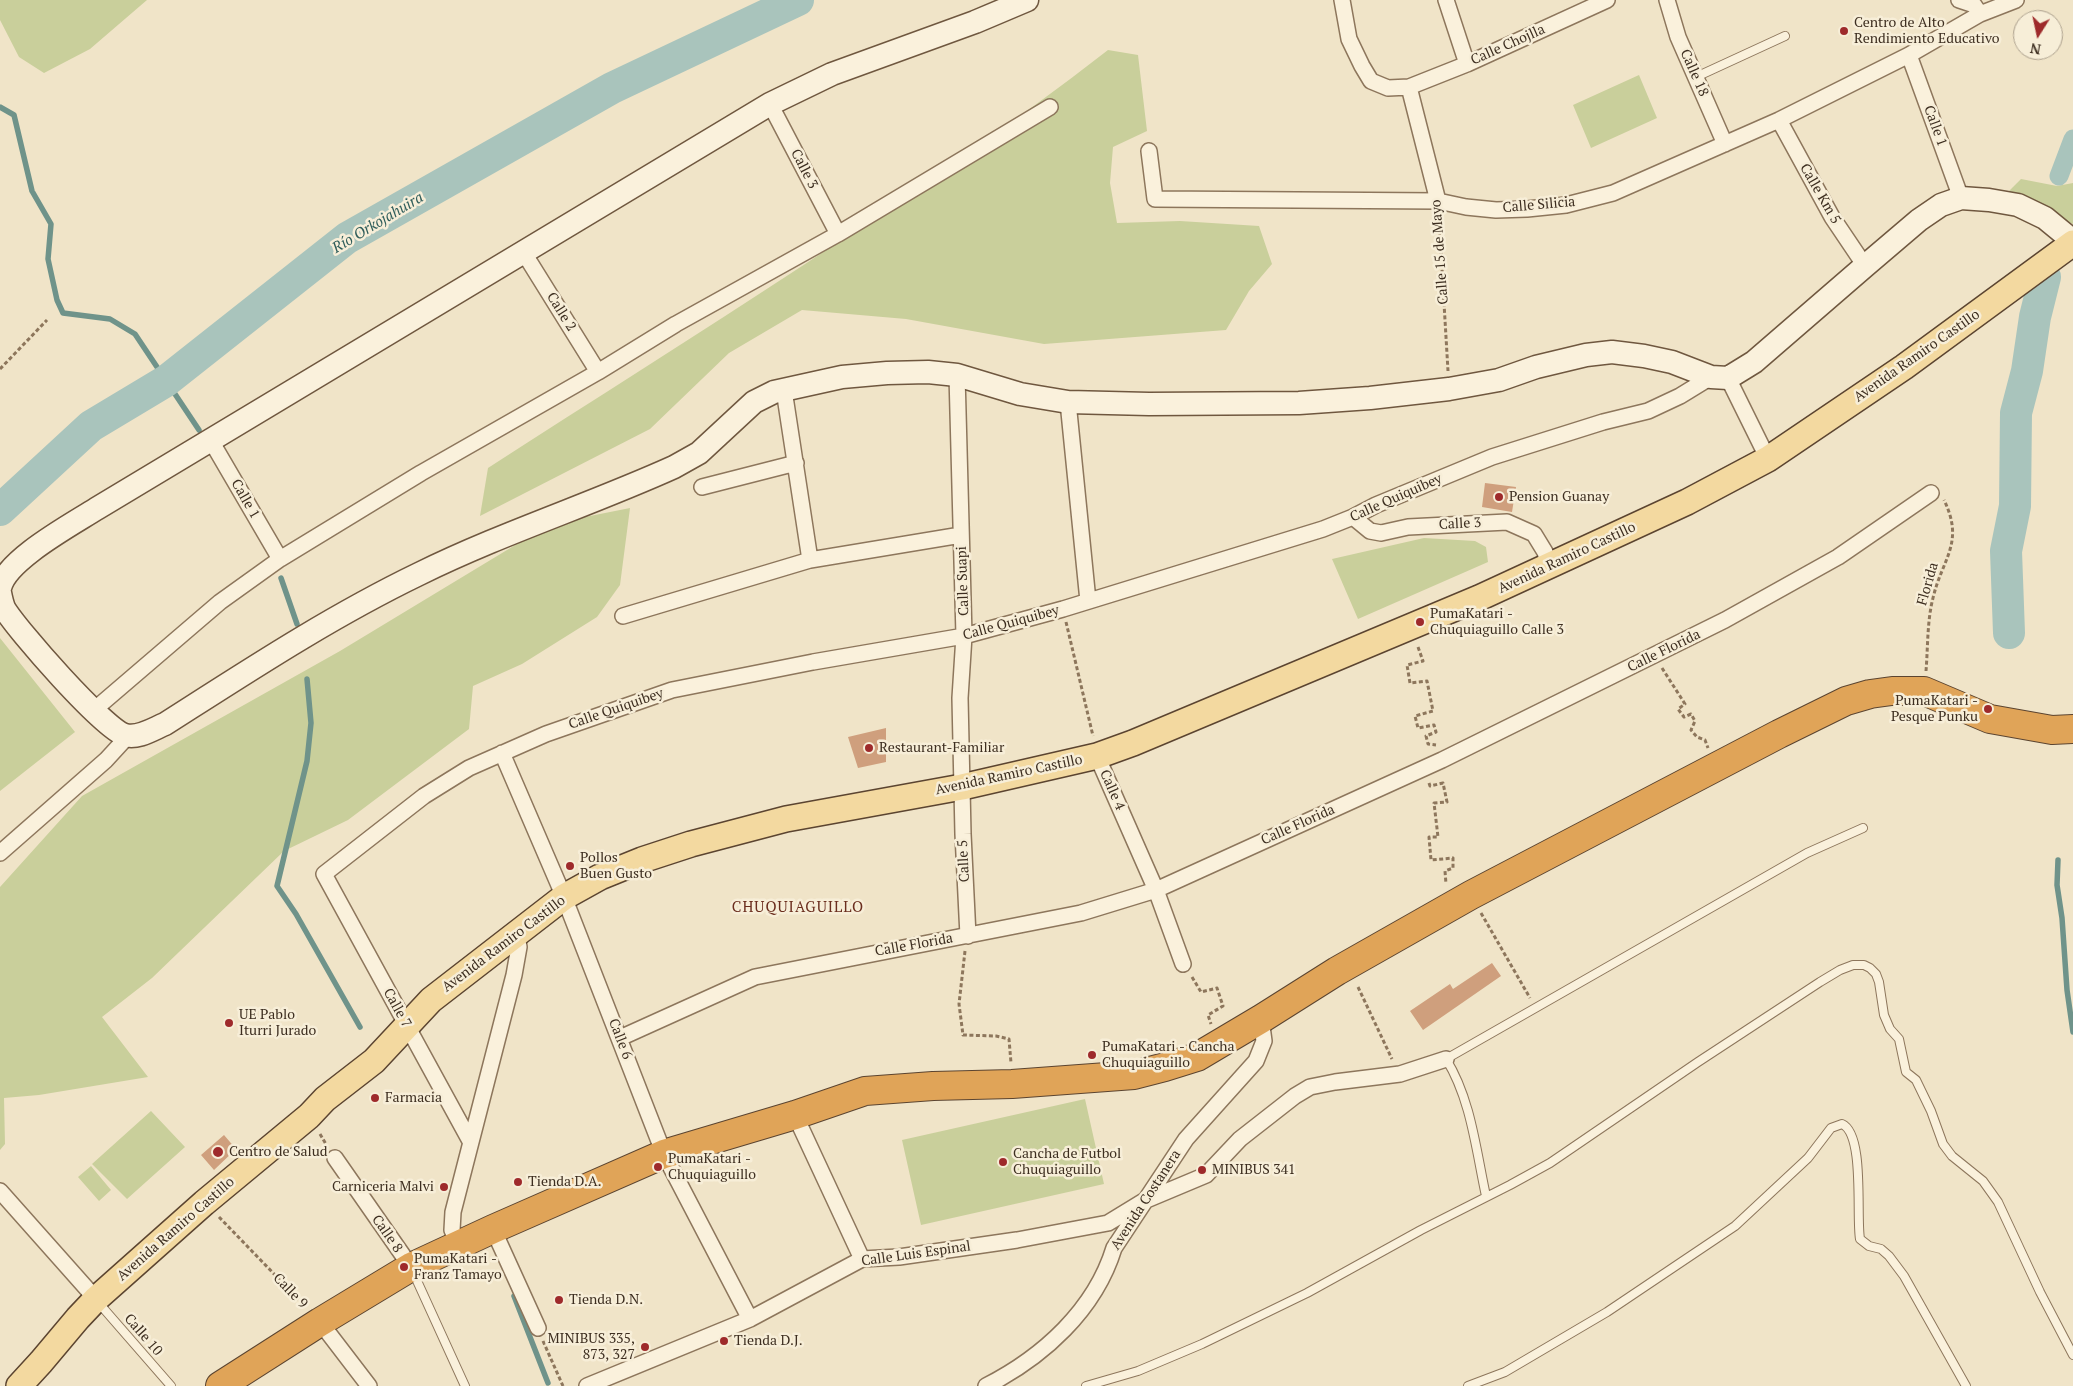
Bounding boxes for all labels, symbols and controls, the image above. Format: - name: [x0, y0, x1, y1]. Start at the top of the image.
- north arrow: [2013, 10, 2063, 60]
- place label: Centro de Alto Rendimiento Educativo: [1854, 15, 2000, 48]
- street label: Calle Chojlla: [1468, 21, 1548, 69]
- marker: Centro de Alto Rendimiento Educativo: [1838, 25, 1850, 37]
- text: N: [2029, 39, 2042, 60]
- street label: Calle 18: [1676, 47, 1712, 99]
- street label: Calle 1: [1920, 103, 1950, 149]
- street label: Calle 3: [787, 146, 821, 192]
- street label: Calle Km 5: [1796, 161, 1844, 227]
- water label: Río Orkojahuira: [329, 189, 427, 257]
- street label: Calle Silicia: [1502, 193, 1576, 217]
- street label: Calle 15 de Mayo: [1428, 199, 1452, 305]
- street label: Calle 2: [543, 290, 579, 334]
- street label: Avenida Ramiro Castillo: [1851, 306, 1983, 406]
- street label: Calle Quiquibey: [1347, 470, 1445, 526]
- street label: Calle 1: [227, 476, 263, 522]
- place label: Pension Guanay: [1509, 489, 1609, 505]
- marker: Pension Guanay: [1493, 491, 1505, 503]
- street label: Calle 3: [1438, 515, 1482, 533]
- street label: Avenida Ramiro Castillo: [1496, 519, 1638, 597]
- street label: Calle Suapi: [953, 546, 973, 616]
- street label: Florida: [1914, 561, 1942, 607]
- street label: Calle Quiquibey: [961, 602, 1061, 644]
- place label: PumaKatari - Chuquiaguillo Calle 3: [1430, 606, 1564, 638]
- marker: PumaKatari - Chuquiaguillo Calle 3: [1414, 616, 1426, 628]
- street label: Calle Florida: [1625, 626, 1703, 676]
- street label: Calle Quiquibey: [566, 685, 666, 733]
- place label: PumaKatari - Pesque Punku: [1891, 693, 1978, 726]
- marker: PumaKatari - Pesque Punku: [1982, 703, 1994, 715]
- place label: Restaurant-Familiar: [879, 740, 1004, 756]
- marker: Restaurant-Familiar: [863, 742, 875, 754]
- street label: Avenida Ramiro Castillo: [934, 751, 1084, 799]
- street label: Calle 4: [1096, 767, 1128, 813]
- street label: Calle Florida: [1259, 801, 1337, 849]
- street label: Calle 5: [955, 839, 973, 883]
- place label: Pollos Buen Gusto: [580, 850, 652, 882]
- marker: Pollos Buen Gusto: [564, 860, 576, 872]
- street label: Avenida Ramiro Castillo: [439, 892, 569, 996]
- district label: CHUQUIAGUILLO: [730, 899, 866, 917]
- street label: Calle Florida: [874, 930, 954, 960]
- street label: Calle 7: [379, 985, 415, 1031]
- place label: UE Pablo Iturri Jurado: [239, 1007, 316, 1040]
- street label: Calle 6: [605, 1016, 635, 1062]
- marker: UE Pablo Iturri Jurado: [223, 1017, 235, 1029]
- place label: PumaKatari - Cancha Chuquiaguillo: [1102, 1039, 1234, 1072]
- marker: PumaKatari - Cancha Chuquiaguillo: [1086, 1049, 1098, 1061]
- place label: Farmacia: [385, 1090, 442, 1106]
- marker: Farmacia: [369, 1092, 381, 1104]
- place label: Centro de Salud: [229, 1144, 328, 1160]
- marker: Centro de Salud: [211, 1145, 225, 1159]
- place label: Cancha de Futbol Chuquiaguillo: [1013, 1146, 1121, 1178]
- street label: Avenida Costanera: [1107, 1147, 1185, 1253]
- place label: PumaKatari - Chuquiaguillo: [668, 1151, 756, 1184]
- marker: Cancha de Futbol Chuquiaguillo: [997, 1156, 1009, 1168]
- marker: PumaKatari - Chuquiaguillo: [652, 1161, 664, 1173]
- place label: MINIBUS 341: [1212, 1162, 1296, 1178]
- marker: MINIBUS 341: [1196, 1164, 1208, 1176]
- street label: Avenida Ramiro Castillo: [114, 1174, 238, 1284]
- place label: Tienda D.A.: [528, 1174, 601, 1190]
- marker: Tienda D.A.: [512, 1176, 524, 1188]
- place label: Carniceria Malvi: [332, 1179, 434, 1195]
- marker: Carniceria Malvi: [438, 1181, 450, 1193]
- street label: Calle 8: [368, 1212, 406, 1256]
- street label: Calle Luis Espinal: [860, 1238, 972, 1270]
- place label: PumaKatari - Franz Tamayo: [414, 1251, 502, 1284]
- marker: PumaKatari - Franz Tamayo: [398, 1261, 410, 1273]
- street label: Calle 9: [269, 1270, 311, 1312]
- place label: Tienda D.N.: [569, 1292, 643, 1308]
- marker: Tienda D.N.: [553, 1294, 565, 1306]
- street label: Calle 10: [120, 1311, 166, 1359]
- place label: MINIBUS 335, 873, 327: [547, 1331, 635, 1364]
- place label: Tienda D.J.: [734, 1333, 803, 1349]
- marker: Tienda D.J.: [718, 1335, 730, 1347]
- marker: MINIBUS 335, 873, 327: [639, 1341, 651, 1353]

